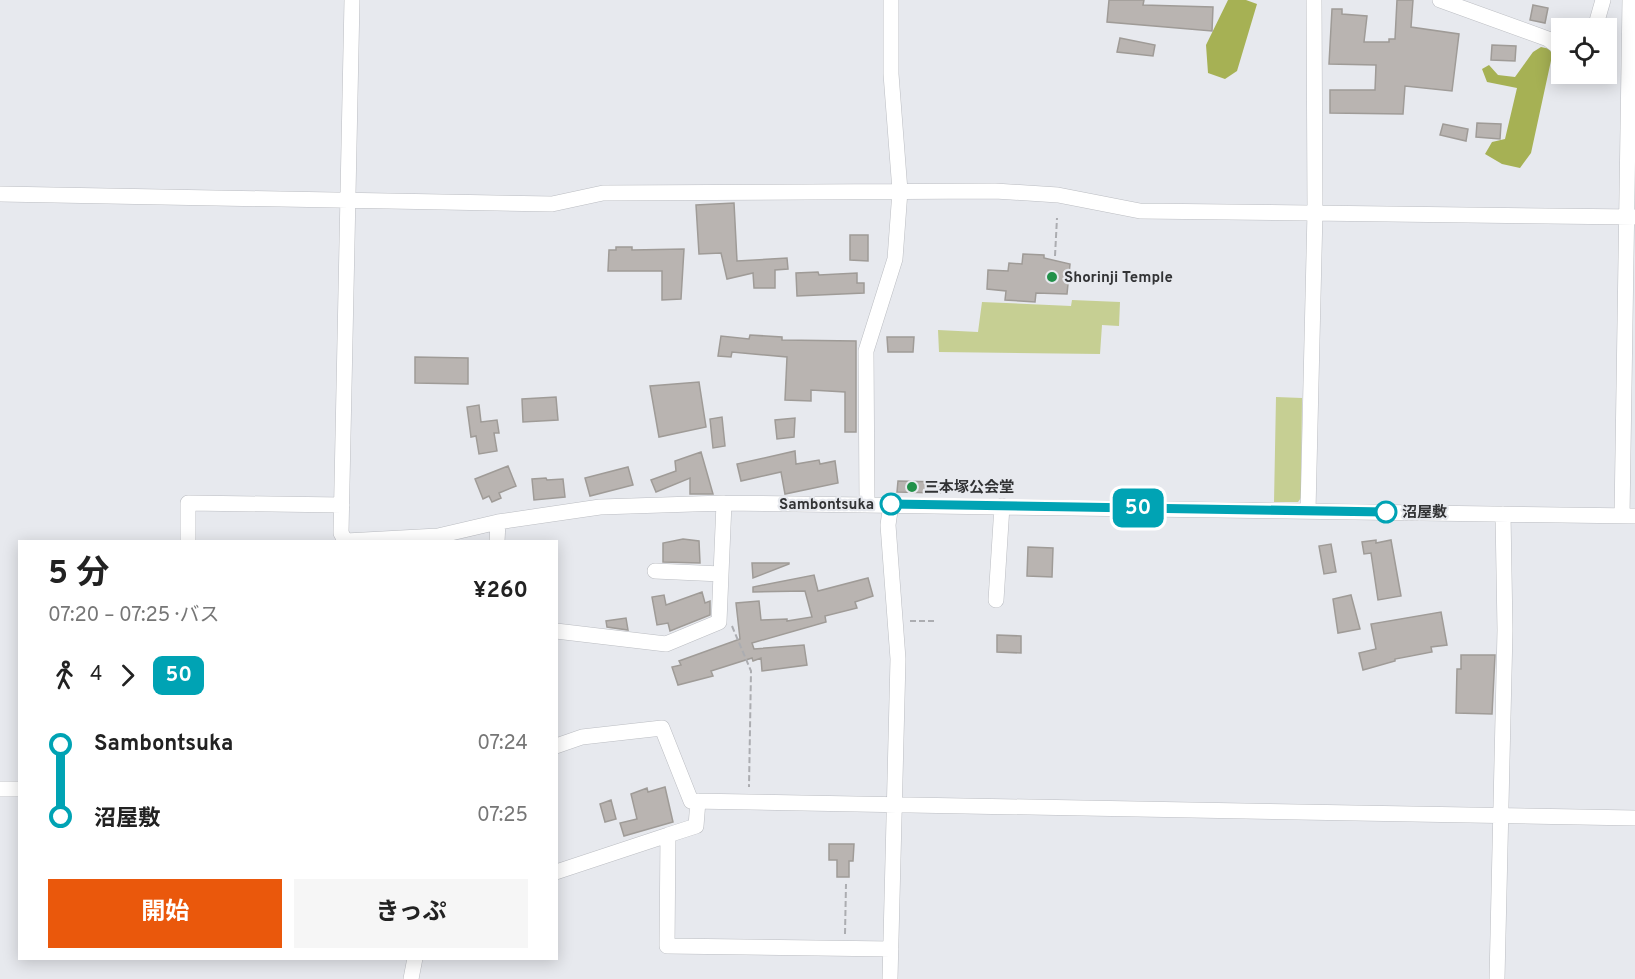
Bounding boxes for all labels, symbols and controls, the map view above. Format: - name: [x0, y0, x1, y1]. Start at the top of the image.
- map controls: [1551, 18, 1617, 84]
- button: locate: [1551, 18, 1617, 84]
- place label: Shorinji Temple: [1064, 269, 1173, 288]
- marker: Shorinji Temple: [1045, 270, 1059, 284]
- place label: 三本塚公会堂: [924, 479, 1014, 498]
- marker: 三本塚公会堂: [905, 480, 919, 494]
- line badge: 50: [1111, 488, 1165, 528]
- marker: Sambontsuka: [880, 493, 902, 515]
- text: 50: [1125, 495, 1151, 522]
- place label: Sambontsuka: [779, 496, 874, 515]
- marker: 沼屋敷: [1375, 501, 1397, 523]
- place label: 沼屋敷: [1402, 503, 1447, 523]
- text: 5 分: [48, 554, 109, 596]
- text: ¥260: [473, 578, 528, 605]
- text: 07:20 – 07:25 · バス: [48, 603, 220, 629]
- icon: walk: [48, 659, 81, 692]
- icon: forward: [111, 659, 144, 692]
- text: 4: [90, 662, 102, 688]
- text: 50: [165, 662, 192, 689]
- text: Sambontsuka: [94, 731, 233, 758]
- text: 07:24: [477, 731, 528, 757]
- text: 07:25: [477, 803, 528, 829]
- text: 沼屋敷: [94, 806, 160, 833]
- button: 開始: [48, 879, 282, 948]
- button: きっぷ: [294, 879, 528, 948]

